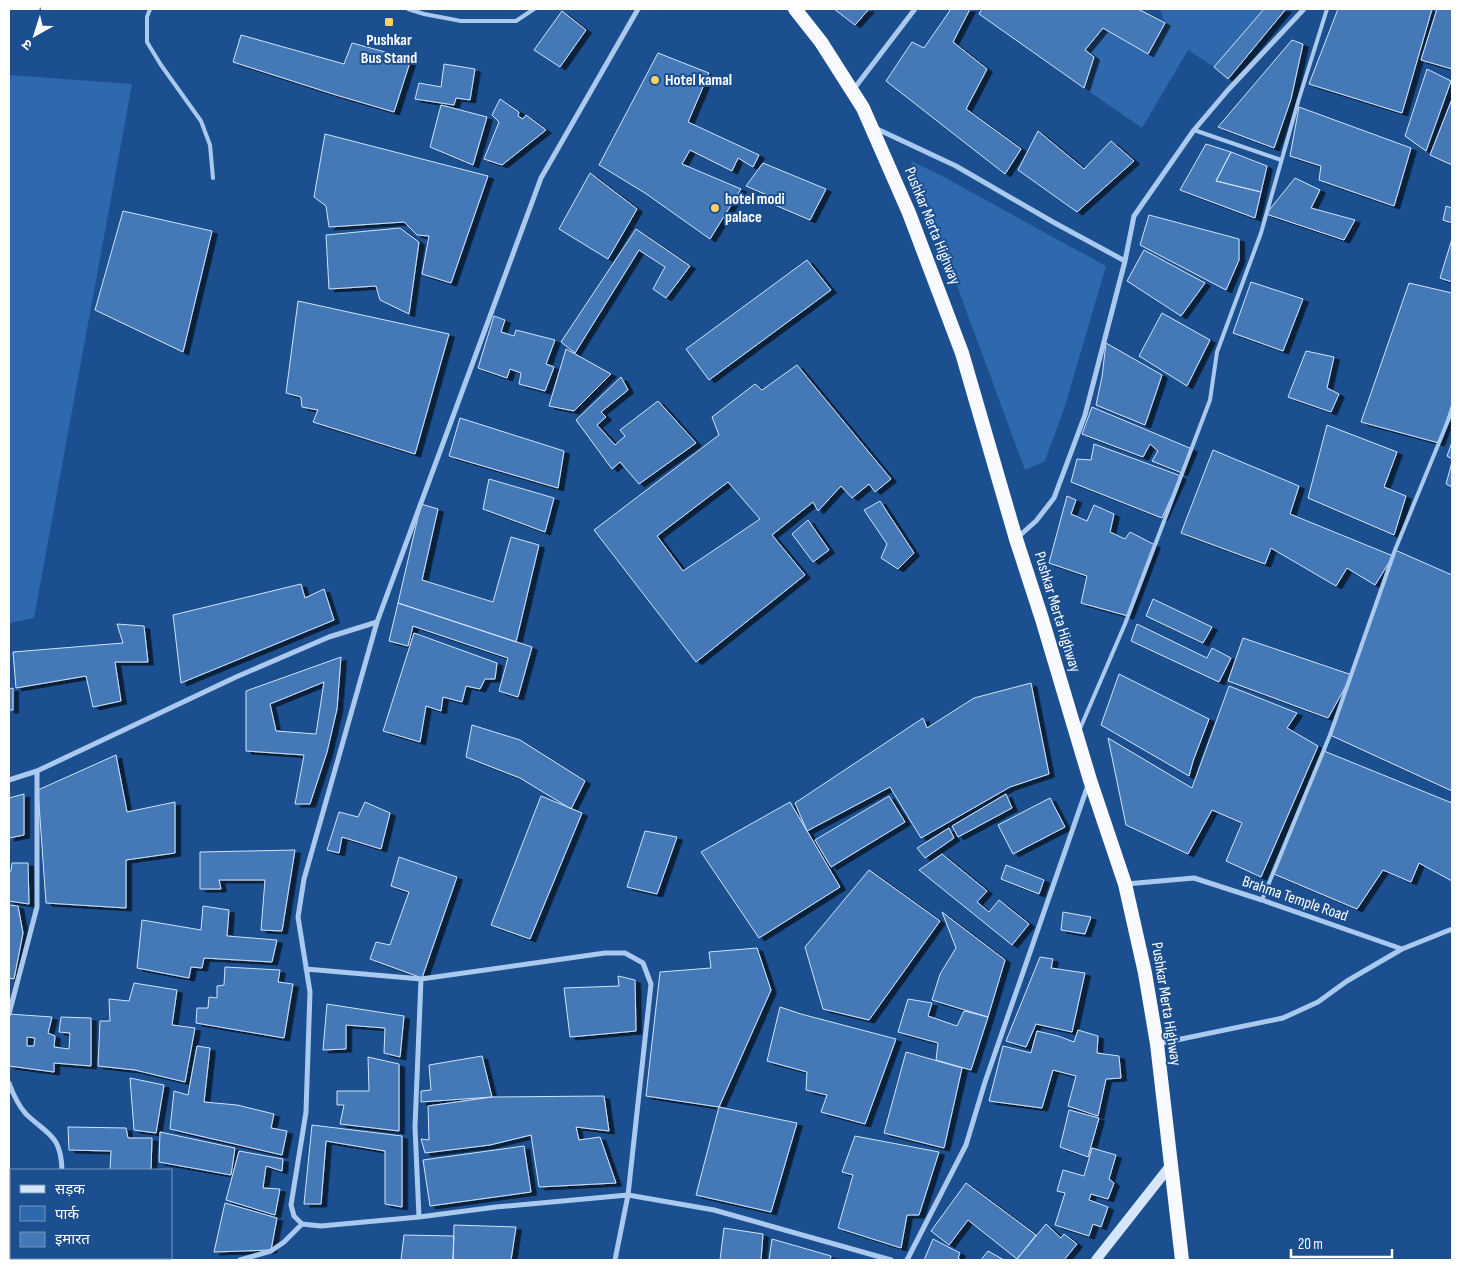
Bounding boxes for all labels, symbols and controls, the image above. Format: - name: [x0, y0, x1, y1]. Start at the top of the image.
- north arrow: [10, 10, 60, 60]
- marker: Pushkar Bus Stand: [383, 16, 395, 28]
- place label: Pushkar Bus Stand: [361, 31, 417, 68]
- text: उ: [18, 35, 36, 54]
- place label: Hotel kamal: [665, 71, 732, 90]
- marker: Hotel kamal: [649, 74, 661, 86]
- street label: Pushkar Merta Highway: [900, 164, 964, 288]
- place label: hotel modi palace: [725, 190, 785, 227]
- marker: hotel modi palace: [709, 202, 721, 214]
- street label: Pushkar Merta Highway: [1030, 549, 1084, 675]
- street label: Brahma Temple Road: [1240, 872, 1350, 926]
- street label: Pushkar Merta Highway: [1147, 941, 1185, 1067]
- legend: [10, 1169, 172, 1259]
- text: सड़क: [55, 1180, 85, 1199]
- text: पार्क: [55, 1205, 79, 1224]
- scale bar: [1291, 1226, 1392, 1258]
- text: इमारत: [55, 1230, 90, 1249]
- text: 20 m: [1298, 1235, 1323, 1254]

